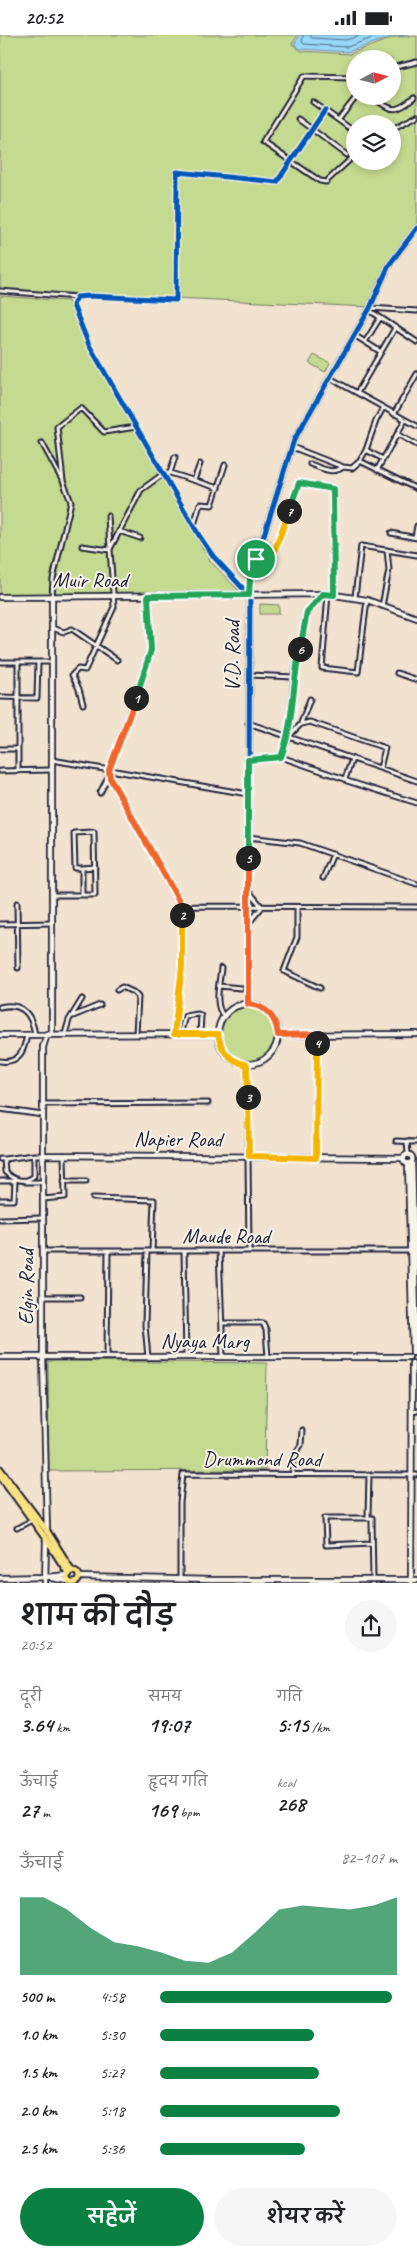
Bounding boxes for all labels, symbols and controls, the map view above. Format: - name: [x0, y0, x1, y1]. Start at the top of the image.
- text: 20:52: [25, 6, 63, 30]
- north arrow: [346, 50, 401, 105]
- map controls: [346, 50, 401, 170]
- button: layers: [346, 115, 401, 170]
- pin: 7: [276, 499, 302, 523]
- text: 7: [286, 503, 293, 520]
- pin: [235, 538, 277, 580]
- icon: arrive: [242, 545, 270, 573]
- street label: Muir Road: [53, 567, 131, 593]
- street label: V.D. Road: [219, 617, 245, 691]
- pin: 6: [288, 637, 312, 661]
- text: 6: [297, 641, 304, 658]
- pin: 1: [124, 685, 148, 711]
- text: 1: [133, 690, 140, 707]
- pin: 5: [236, 845, 260, 871]
- text: 5: [245, 850, 252, 867]
- pin: 2: [170, 903, 194, 927]
- text: 2: [179, 907, 186, 924]
- pin: 4: [304, 1031, 330, 1055]
- text: 4: [314, 1035, 321, 1052]
- pin: 3: [236, 1085, 260, 1109]
- text: 3: [245, 1089, 252, 1106]
- street label: Napier Road: [134, 1126, 225, 1152]
- street label: Maude Road: [183, 1223, 273, 1249]
- street label: Elgin Road: [13, 1245, 39, 1325]
- street label: Nyaya Marg: [161, 1328, 251, 1354]
- street label: Drummond Road: [203, 1446, 324, 1472]
- text: शाम की दौड़: [20, 1598, 175, 1633]
- button: share: [345, 1600, 397, 1652]
- text: 20:52: [20, 1635, 52, 1655]
- text: दूरी: [20, 1688, 42, 1705]
- text: समय: [148, 1688, 182, 1705]
- text: गति: [277, 1688, 302, 1705]
- text: 3.64: [20, 1712, 53, 1738]
- text: 19:07: [148, 1712, 190, 1738]
- text: 5:15: [277, 1712, 309, 1738]
- text: km: [53, 1719, 70, 1736]
- text: /km: [309, 1719, 330, 1736]
- text: ऊँचाई: [20, 1773, 58, 1790]
- text: हृदय गति: [148, 1773, 208, 1790]
- text: kcal: [277, 1774, 295, 1791]
- text: 268: [277, 1791, 305, 1817]
- text: 27: [20, 1797, 39, 1823]
- text: 169: [148, 1797, 177, 1823]
- text: m: [39, 1804, 50, 1821]
- text: bpm: [177, 1804, 200, 1821]
- text: 82–107 m: [341, 1848, 397, 1868]
- text: ऊँचाई: [20, 1853, 63, 1873]
- text: 500 m: [20, 1987, 54, 2007]
- text: 4:58: [100, 1987, 125, 2007]
- text: 1.0 km: [20, 2025, 57, 2045]
- text: 5:30: [100, 2025, 125, 2045]
- text: 1.5 km: [20, 2063, 57, 2083]
- text: 5:27: [100, 2063, 125, 2083]
- text: 2.0 km: [20, 2101, 57, 2121]
- text: 5:18: [100, 2101, 125, 2121]
- text: 2.5 km: [20, 2139, 57, 2159]
- text: 5:36: [100, 2139, 125, 2159]
- button: सहेजें: [20, 2188, 204, 2246]
- button: शेयर करें: [214, 2188, 397, 2246]

